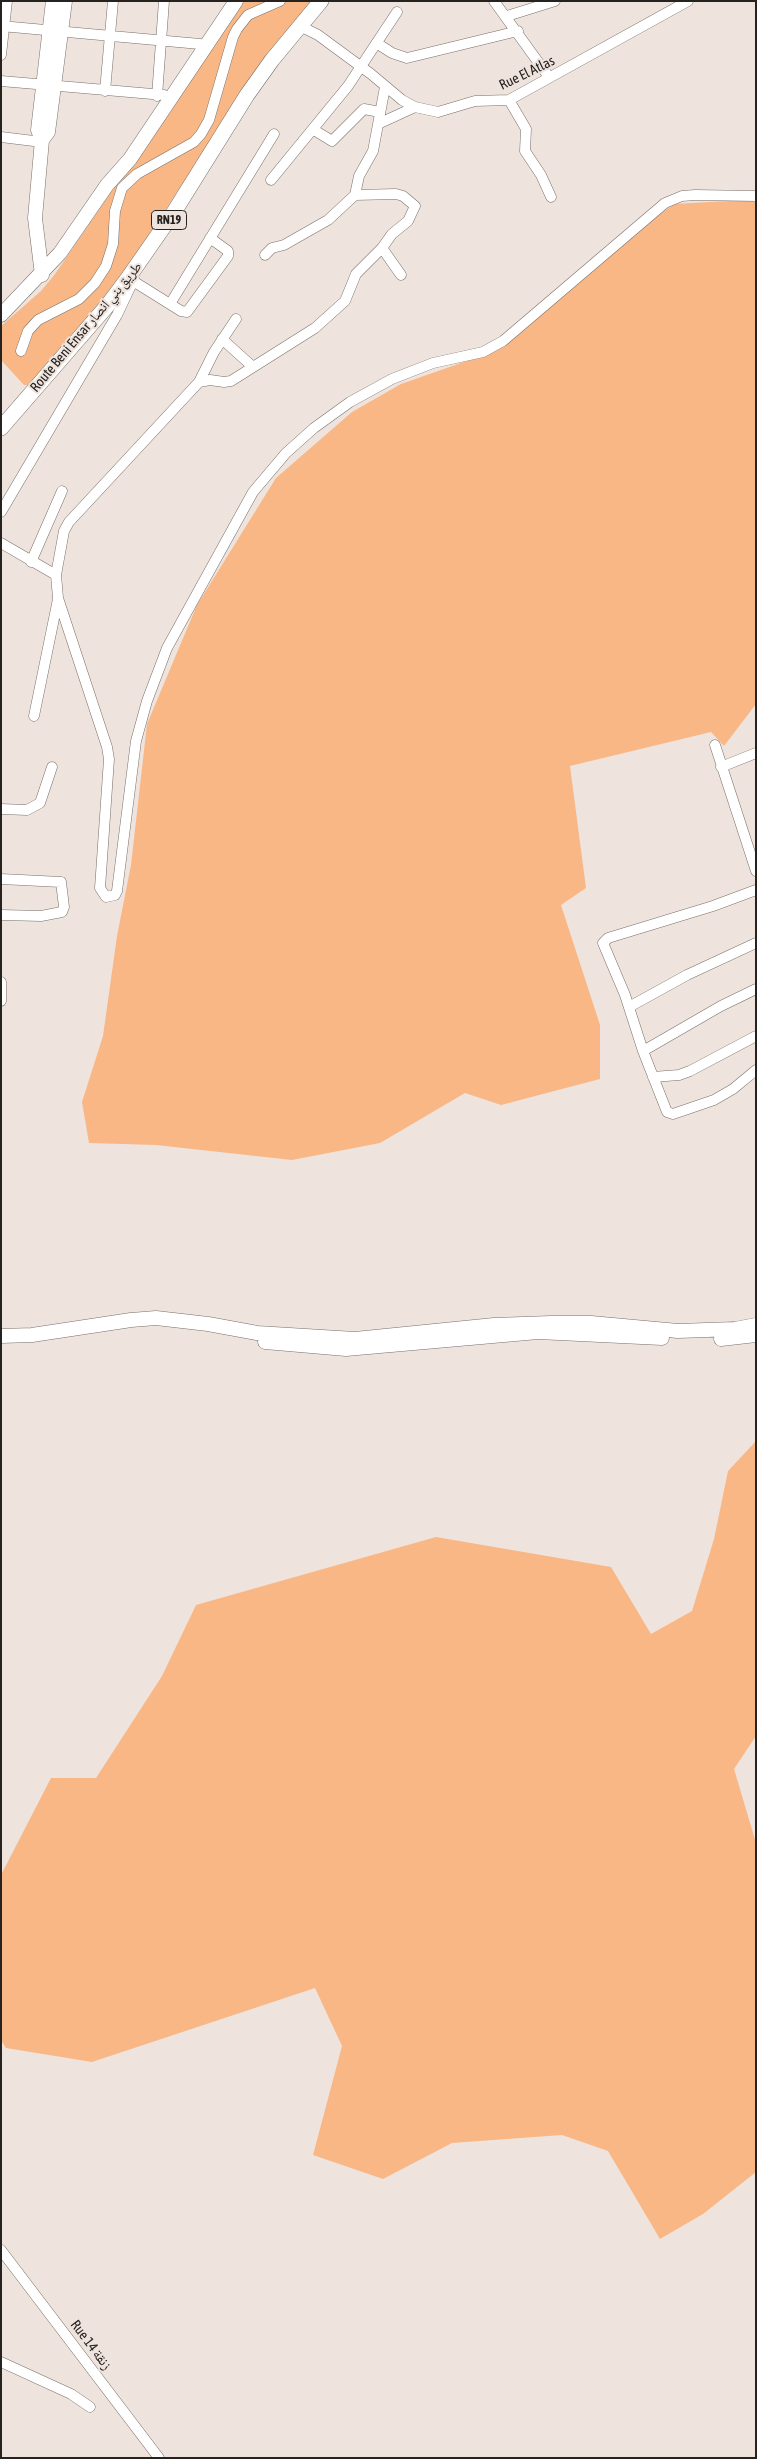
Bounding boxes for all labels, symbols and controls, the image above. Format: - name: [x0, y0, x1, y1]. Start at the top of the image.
- street label: Rue El Atlas: [496, 52, 558, 94]
- road number: RN19: [152, 210, 186, 230]
- street label: Route Beni Ensar طريق بني انصار: [27, 258, 145, 396]
- street label: Rue 14 زنقة: [67, 2317, 115, 2373]

